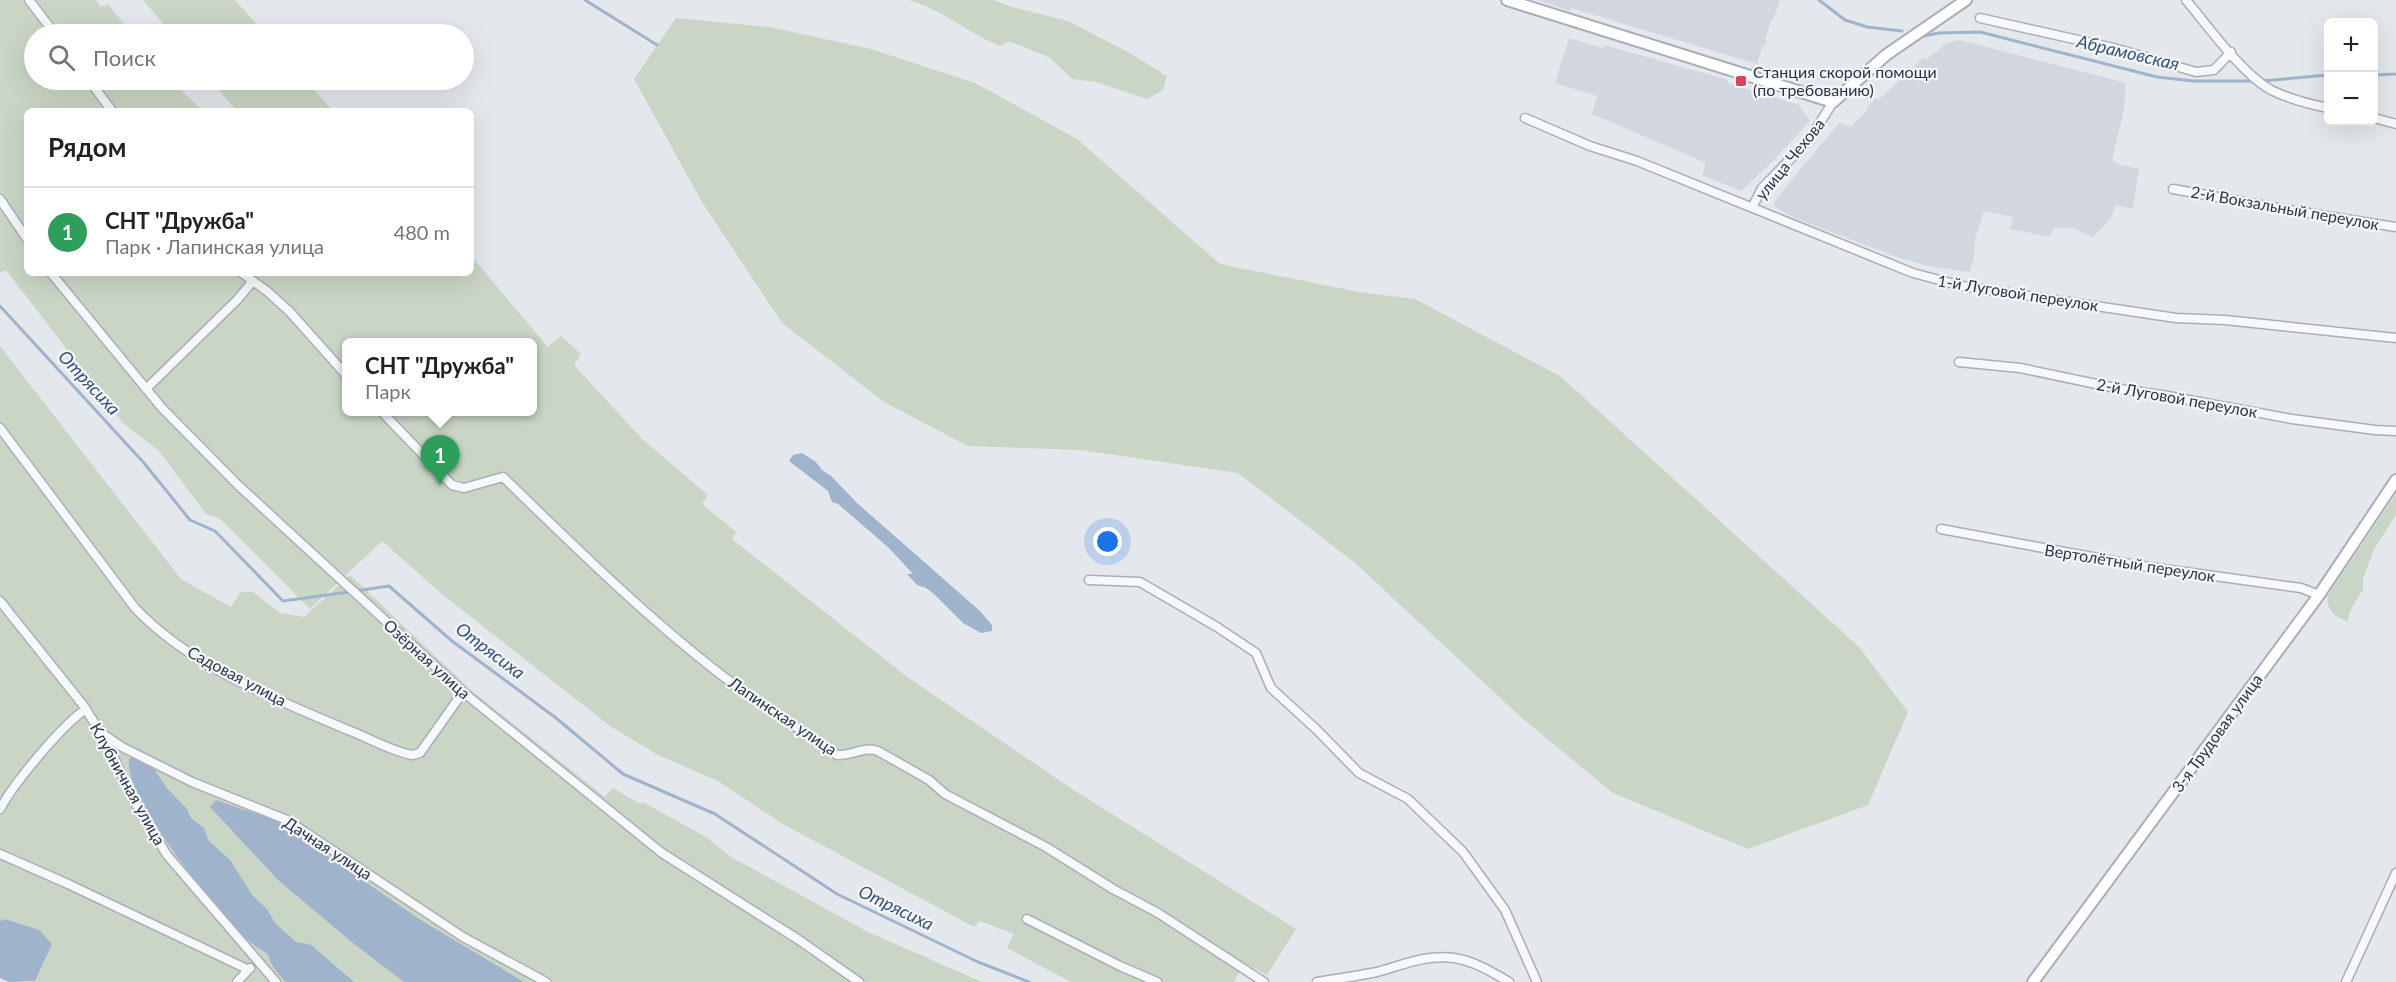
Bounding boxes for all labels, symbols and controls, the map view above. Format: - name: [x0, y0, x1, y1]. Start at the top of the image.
- map controls: [2324, 18, 2378, 126]
- button: +: [2324, 18, 2378, 72]
- search box: [24, 24, 474, 90]
- water label: Абрамовская: [2074, 29, 2182, 75]
- icon: search: [45, 41, 78, 74]
- text: Поиск: [93, 44, 156, 71]
- place label: Станция скорой помощи (по требованию): [1753, 62, 1937, 99]
- button: −: [2324, 72, 2378, 126]
- marker: Станция скорой помощи (по требованию): [1734, 74, 1748, 88]
- street label: улица Чехова: [1751, 114, 1828, 203]
- text: Рядом: [48, 131, 126, 163]
- street label: 2-й Вокзальный переулок: [2189, 182, 2381, 234]
- text: СНТ "Дружба": [105, 207, 254, 234]
- text: 1: [62, 220, 73, 244]
- text: 480 m: [394, 220, 450, 244]
- text: Парк · Лапинская улица: [105, 234, 324, 258]
- street label: 1-й Луговой переулок: [1936, 270, 2101, 315]
- popup: [342, 338, 537, 416]
- water label: Отрясиха: [54, 345, 125, 419]
- text: СНТ "Дружба": [365, 352, 514, 379]
- street label: 2-й Луговой переулок: [2095, 374, 2260, 421]
- text: Парк: [365, 379, 411, 403]
- pin: 1: [420, 436, 460, 485]
- your location: [1093, 527, 1122, 556]
- street label: Вертолётный переулок: [2043, 540, 2217, 585]
- street label: Озёрная улица: [380, 615, 475, 702]
- water label: Отрясиха: [452, 617, 529, 683]
- street label: Садовая улица: [185, 642, 290, 710]
- street label: 3-я Трудовая улица: [2167, 670, 2266, 796]
- street label: Лапинская улица: [725, 672, 841, 759]
- street label: Клубничная улица: [87, 719, 170, 848]
- street label: Дачная улица: [281, 812, 376, 883]
- water label: Отрясиха: [855, 880, 938, 935]

